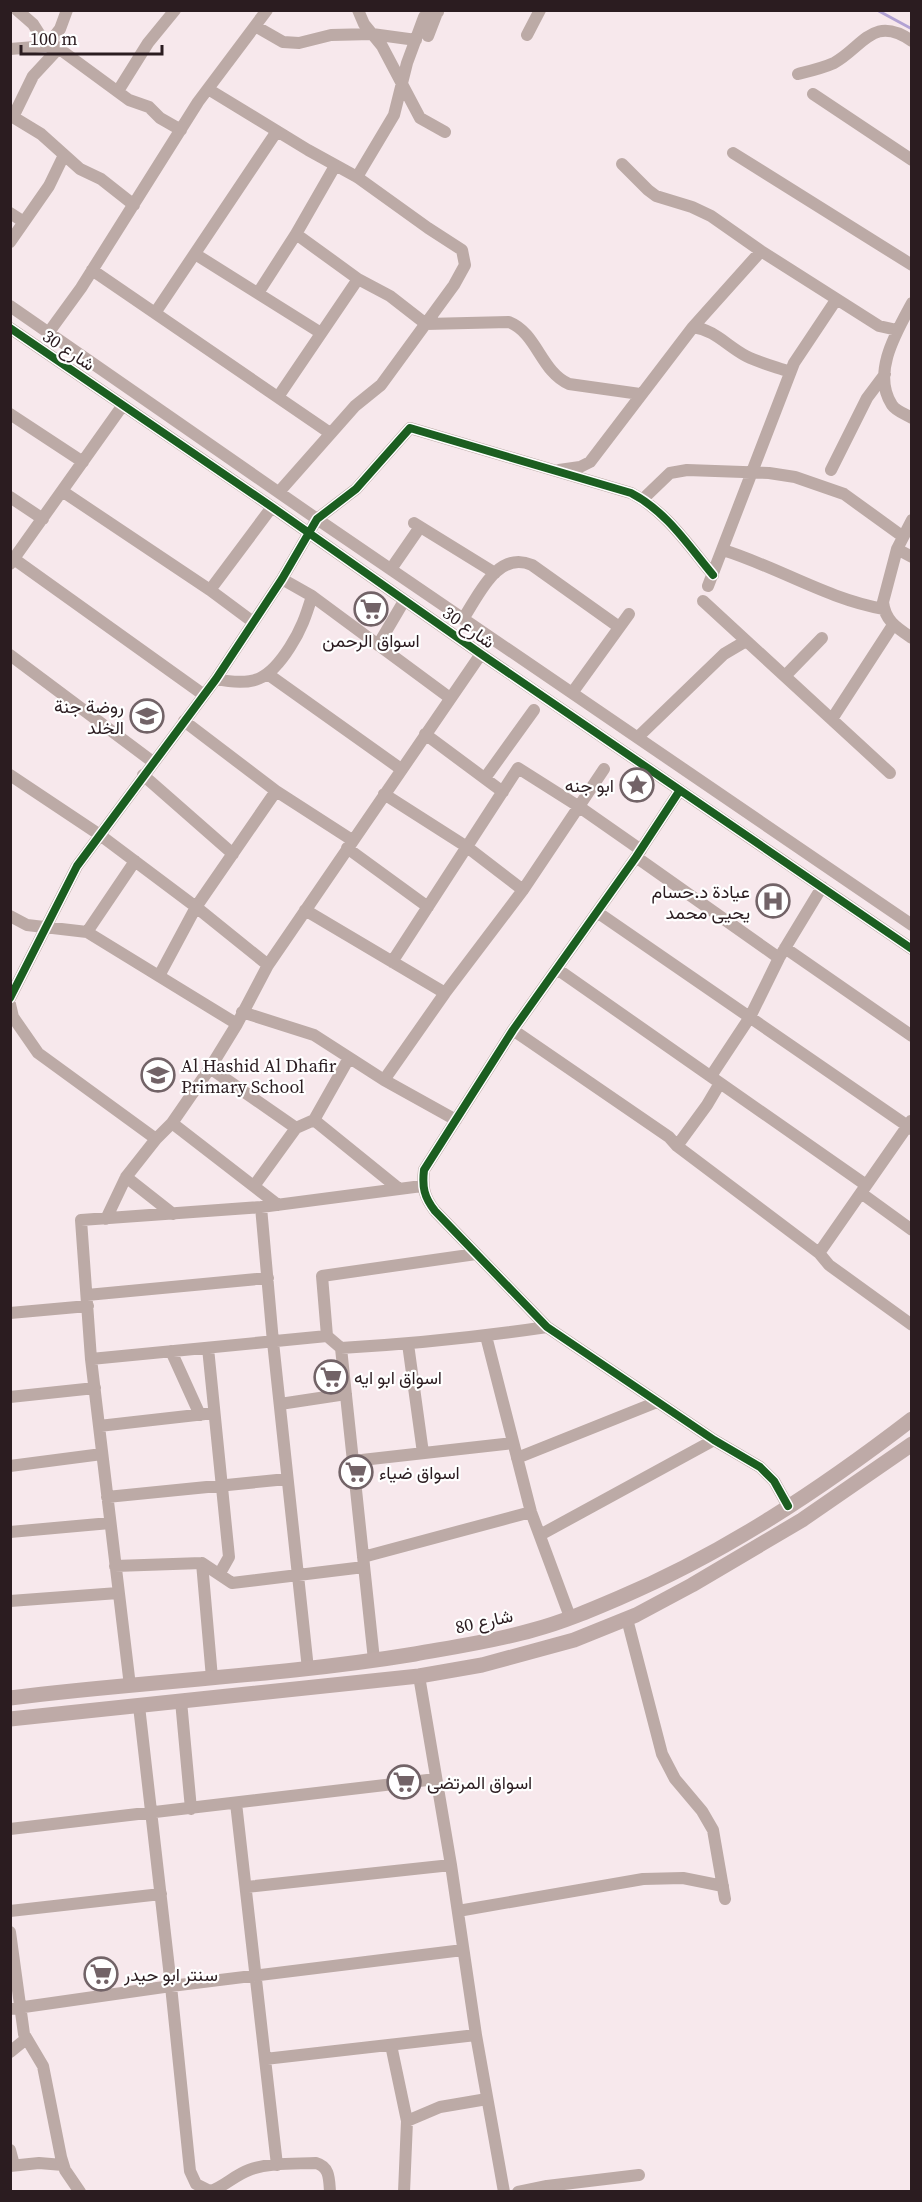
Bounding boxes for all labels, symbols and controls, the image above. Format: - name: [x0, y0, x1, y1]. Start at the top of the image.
- scale bar: [21, 18, 162, 56]
- text: 100 m: [30, 26, 77, 51]
- street label: شارع 30: [38, 323, 100, 377]
- supermarket icon: اسواق الرحمن: [353, 591, 389, 627]
- street label: شارع 30: [438, 600, 500, 654]
- place label: اسواق الرحمن: [322, 628, 420, 653]
- place label: روضة جنة الخلد: [54, 694, 124, 740]
- school or university icon: روضة جنة الخلد: [129, 698, 165, 734]
- place icon: ابو جنه: [619, 767, 655, 803]
- place label: ابو جنه: [565, 773, 614, 798]
- place label: عيادة د.حسام يحيى محمد: [651, 879, 750, 925]
- hospital icon: عيادة د.حسام يحيى محمد: [755, 883, 791, 919]
- place label: Al Hashid Al Dhafir Primary School: [181, 1053, 337, 1099]
- school or university icon: Al Hashid Al Dhafir Primary School: [140, 1057, 176, 1093]
- supermarket icon: اسواق ابو ايه: [313, 1359, 349, 1395]
- place label: اسواق ابو ايه: [354, 1365, 442, 1390]
- supermarket icon: اسواق ضياء: [338, 1454, 374, 1490]
- place label: اسواق ضياء: [379, 1460, 460, 1485]
- street label: شارع 80: [453, 1603, 515, 1639]
- supermarket icon: اسواق المرتضى: [386, 1764, 422, 1800]
- place label: اسواق المرتضى: [427, 1770, 532, 1795]
- supermarket icon: سنتر ابو حيدر: [83, 1956, 119, 1992]
- place label: سنتر ابو حيدر: [123, 1962, 218, 1987]

